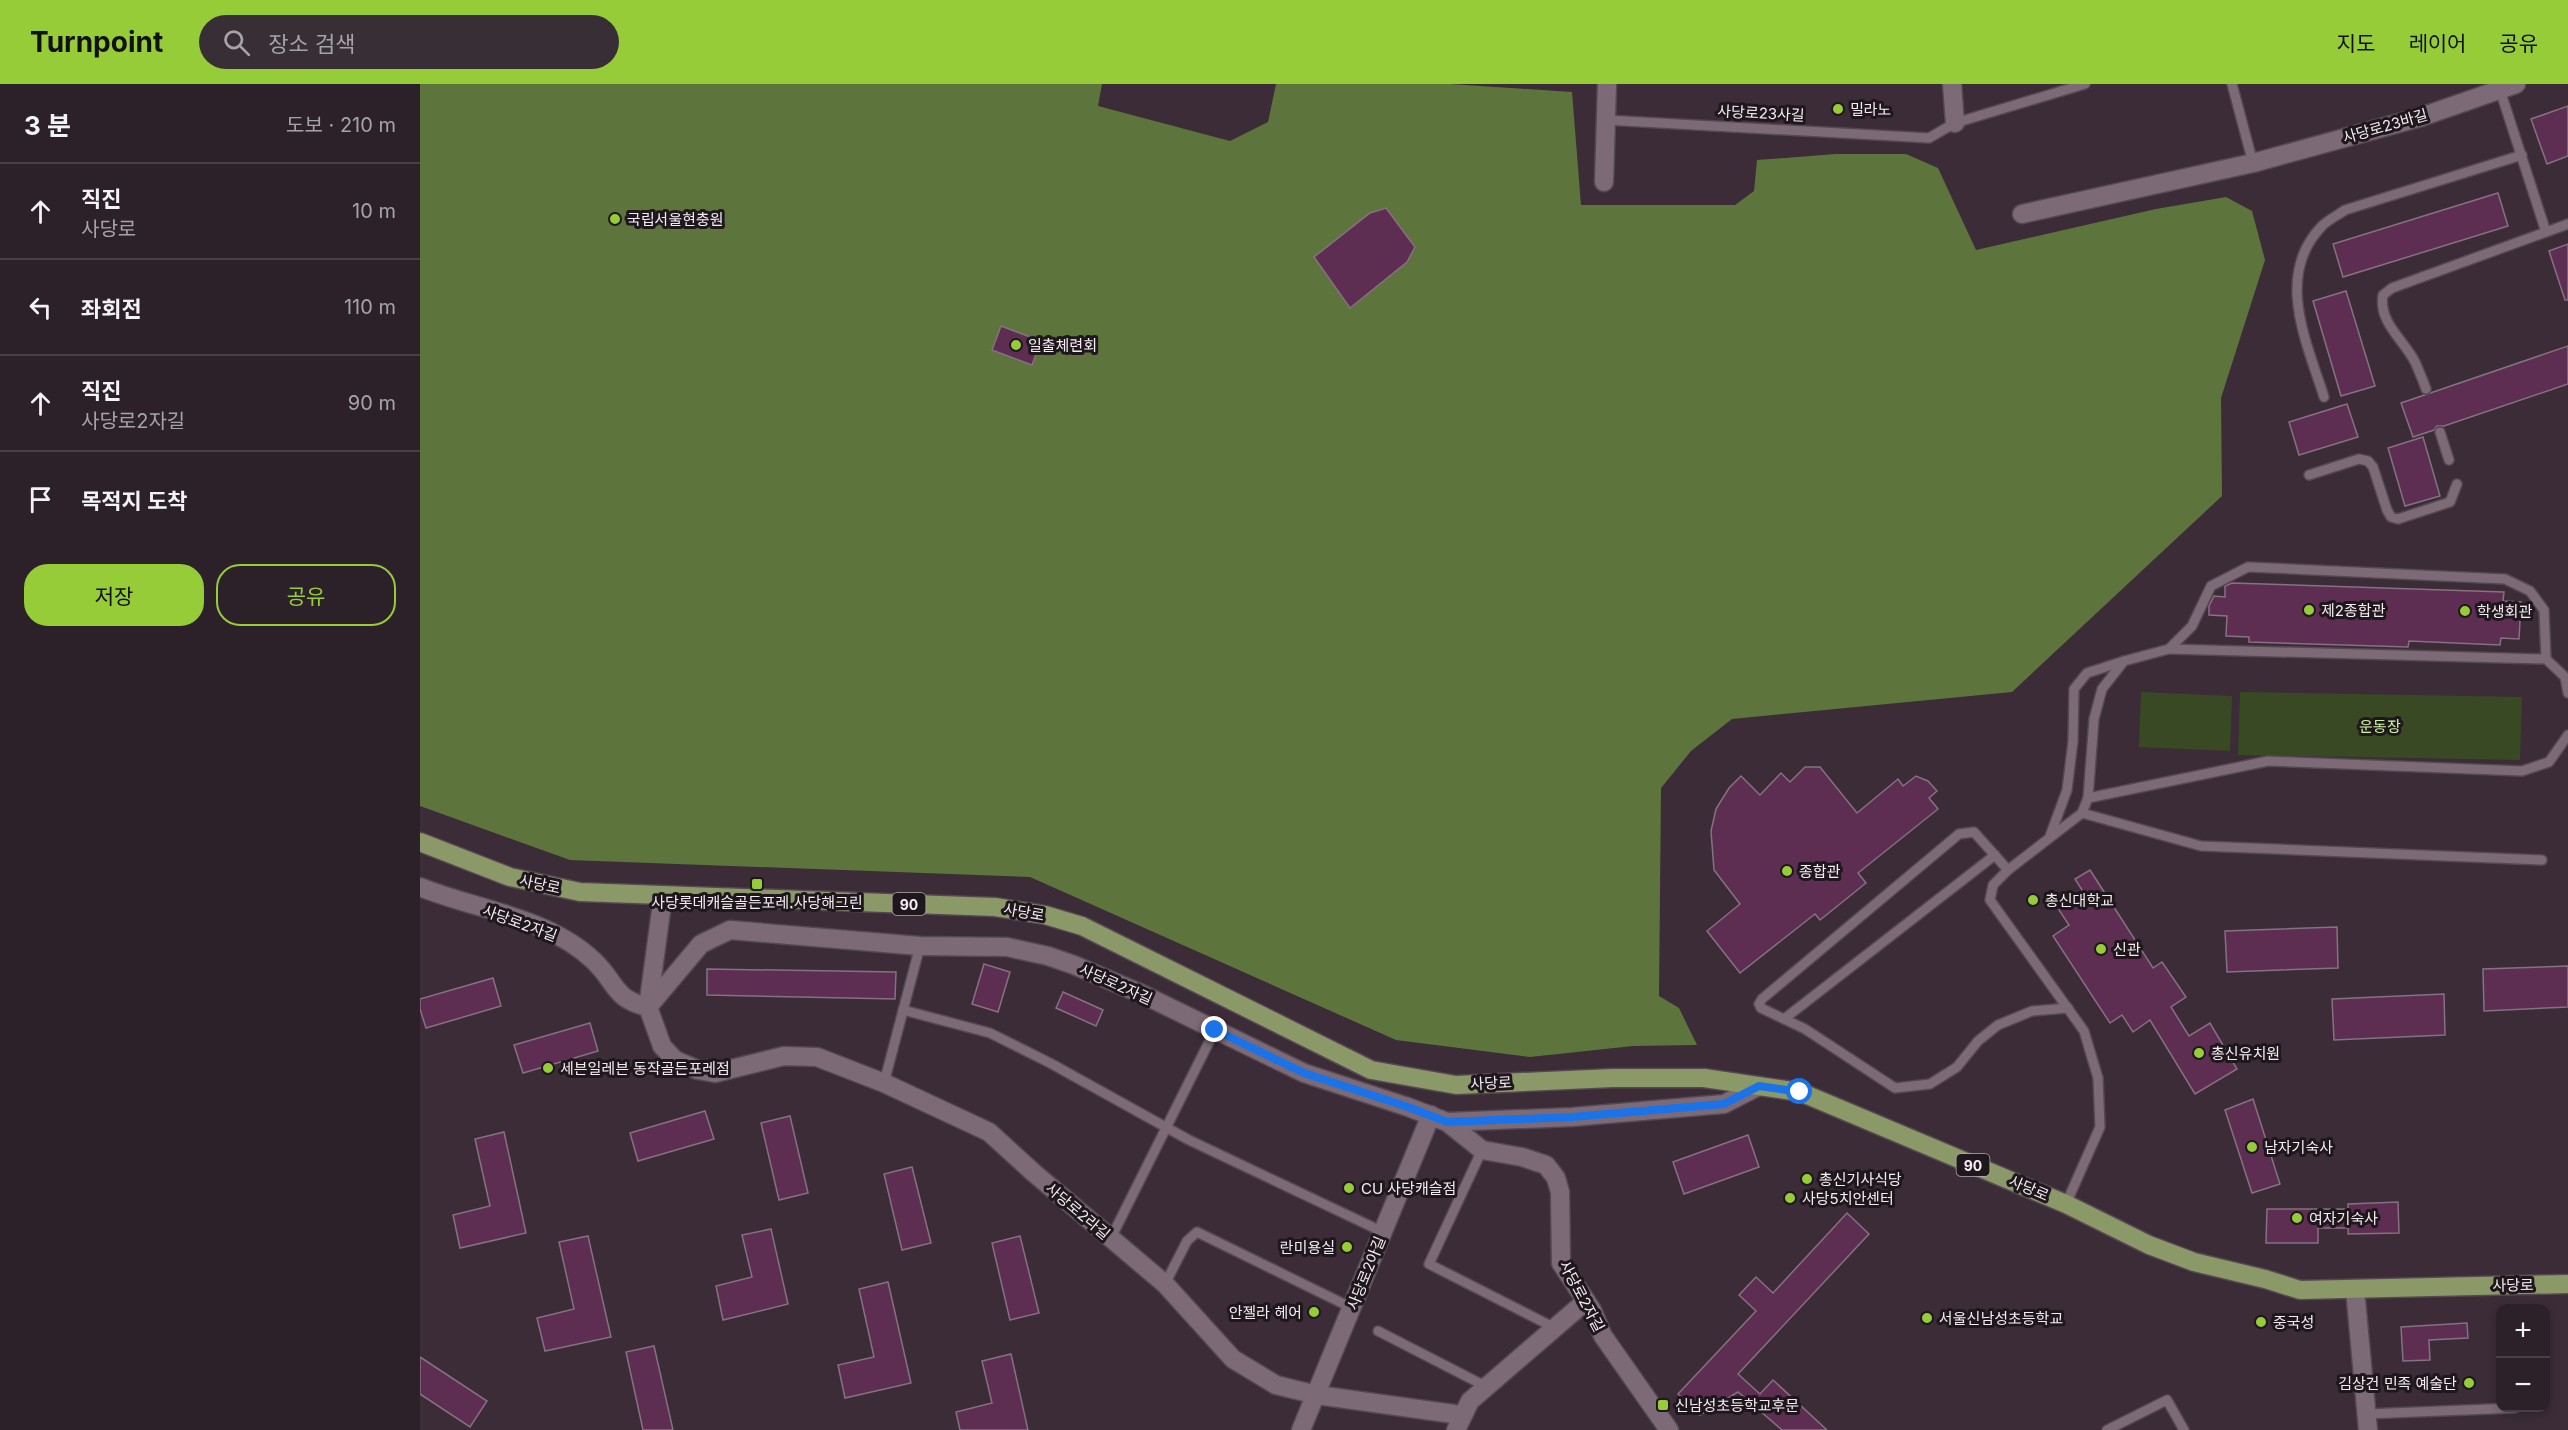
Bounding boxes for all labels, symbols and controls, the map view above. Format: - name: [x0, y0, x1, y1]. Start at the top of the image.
- search box: [199, 15, 619, 69]
- text: Turnpoint: [30, 25, 163, 59]
- icon: search: [220, 26, 253, 59]
- text: 장소 검색: [268, 31, 355, 57]
- text: 지도: [2337, 31, 2375, 56]
- text: 레이어: [2408, 31, 2466, 56]
- text: 공유: [2499, 31, 2538, 56]
- place label: 밀라노: [1850, 100, 1891, 119]
- street label: 사당로23사길: [1717, 101, 1805, 125]
- marker: 밀라노: [1831, 102, 1845, 116]
- street label: 사당로23바길: [2340, 105, 2430, 147]
- text: 3 분: [24, 110, 71, 141]
- text: 도보 · 210 m: [286, 113, 396, 137]
- text: 직진: [81, 186, 121, 212]
- icon: ahead: [24, 195, 57, 228]
- text: 10 m: [352, 199, 396, 223]
- place label: 국립서울현충원: [627, 210, 724, 229]
- marker: 국립서울현충원: [608, 212, 622, 226]
- text: 사당로: [81, 217, 136, 241]
- icon: left: [24, 291, 57, 324]
- text: 110 m: [344, 295, 396, 319]
- text: 좌회전: [81, 296, 142, 322]
- place label: 일출체련회: [1028, 336, 1097, 355]
- marker: 일출체련회: [1009, 338, 1023, 352]
- text: 직진: [81, 378, 121, 404]
- icon: ahead: [24, 387, 57, 420]
- text: 90 m: [348, 391, 396, 415]
- text: 사당로2자길: [81, 409, 185, 433]
- icon: arrive: [24, 483, 57, 516]
- text: 목적지 도착: [81, 488, 187, 514]
- button: 저장: [24, 564, 204, 626]
- button: 공유: [216, 564, 396, 626]
- place label: 제2종합관: [2321, 601, 2386, 620]
- place label: 학생회관: [2477, 602, 2532, 621]
- marker: 제2종합관: [2302, 603, 2316, 617]
- marker: 학생회관: [2458, 604, 2472, 618]
- park label: 운동장: [2359, 717, 2401, 736]
- place label: 종합관: [1799, 862, 1841, 881]
- marker: 종합관: [1780, 864, 1794, 878]
- street label: 사당로: [518, 870, 562, 898]
- marker: 사당롯데캐슬골든포레.사당해그린: [750, 877, 764, 891]
- place label: 총신대학교: [2045, 891, 2114, 910]
- place label: 사당롯데캐슬골든포레.사당해그린: [651, 893, 863, 912]
- road number: 90: [892, 893, 926, 915]
- marker: 총신대학교: [2026, 893, 2040, 907]
- street label: 사당로: [1002, 899, 1046, 925]
- street label: 사당로2자길: [480, 901, 560, 945]
- place label: 신관: [2113, 940, 2141, 959]
- marker: 신관: [2094, 942, 2108, 956]
- street label: 사당로2자길: [1076, 959, 1156, 1009]
- route end: [1201, 1016, 1227, 1042]
- place label: 총신유치원: [2211, 1044, 2280, 1063]
- marker: 총신유치원: [2192, 1046, 2206, 1060]
- place label: 세븐일레븐 동작골든포레점: [560, 1059, 730, 1078]
- marker: 세븐일레븐 동작골든포레점: [541, 1061, 555, 1075]
- street label: 사당로: [1470, 1072, 1512, 1094]
- route start: [1786, 1078, 1812, 1104]
- place label: 남자기숙사: [2264, 1138, 2333, 1157]
- marker: 남자기숙사: [2245, 1140, 2259, 1154]
- road number: 90: [1956, 1154, 1990, 1176]
- place label: 총신기사식당: [1819, 1170, 1902, 1189]
- street label: 사당로: [2006, 1171, 2052, 1205]
- marker: 총신기사식당: [1800, 1172, 1814, 1186]
- street label: 사당로2라길: [1042, 1179, 1114, 1243]
- place label: CU 사당캐슬점: [1361, 1179, 1456, 1198]
- marker: CU 사당캐슬점: [1342, 1181, 1356, 1195]
- place label: 사당5치안센터: [1802, 1189, 1894, 1208]
- marker: 사당5치안센터: [1783, 1191, 1797, 1205]
- place label: 여자기숙사: [2309, 1209, 2378, 1228]
- marker: 여자기숙사: [2290, 1211, 2304, 1225]
- street label: 사당로2아길: [1343, 1233, 1389, 1313]
- place label: 란미용실: [1280, 1238, 1335, 1257]
- marker: 란미용실: [1340, 1240, 1354, 1254]
- street label: 사당로2자길: [1555, 1257, 1609, 1335]
- street label: 사당로: [2492, 1275, 2534, 1295]
- place label: 안젤라 헤어: [1229, 1303, 1302, 1322]
- map controls: [2496, 1304, 2550, 1412]
- button: +: [2496, 1304, 2550, 1358]
- marker: 안젤라 헤어: [1307, 1305, 1321, 1319]
- place label: 서울신남성초등학교: [1939, 1309, 2063, 1328]
- marker: 서울신남성초등학교: [1920, 1311, 1934, 1325]
- place label: 중국성: [2273, 1313, 2314, 1332]
- marker: 중국성: [2254, 1315, 2268, 1329]
- button: −: [2496, 1358, 2550, 1412]
- place label: 김상건 민족 예술단: [2338, 1374, 2457, 1393]
- marker: 김상건 민족 예술단: [2462, 1376, 2476, 1390]
- place label: 신남성초등학교후문: [1675, 1396, 1799, 1415]
- marker: 신남성초등학교후문: [1656, 1398, 1670, 1412]

